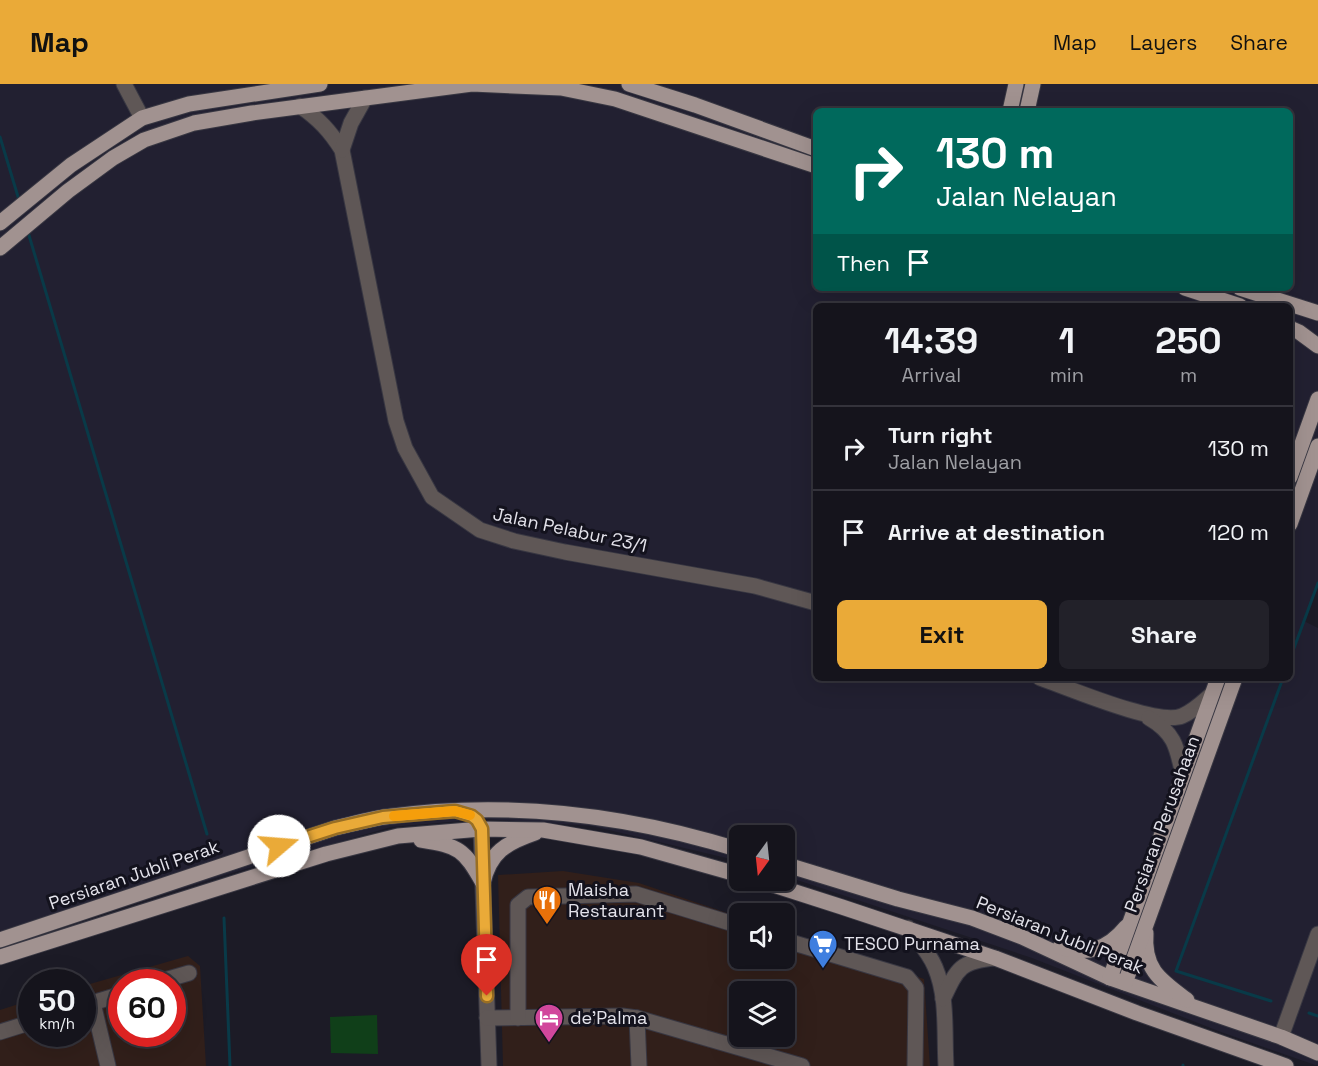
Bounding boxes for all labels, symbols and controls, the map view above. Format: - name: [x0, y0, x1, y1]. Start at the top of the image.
- text: Map: [30, 24, 89, 60]
- text: Map: [1053, 29, 1097, 56]
- text: Layers: [1130, 29, 1197, 56]
- text: Share: [1230, 29, 1288, 56]
- text: 130 m: [936, 127, 1054, 180]
- icon: right: [837, 132, 915, 210]
- text: Jalan Nelayan: [936, 179, 1117, 214]
- icon: arrive: [902, 246, 935, 279]
- text: Then: [837, 249, 890, 277]
- text: 14:39: [884, 318, 978, 364]
- text: 1: [1059, 318, 1075, 364]
- text: 250: [1155, 318, 1222, 364]
- text: Arrival: [902, 362, 961, 388]
- text: min: [1050, 362, 1084, 388]
- text: m: [1180, 362, 1197, 388]
- text: Turn right: [888, 421, 993, 449]
- icon: right: [837, 432, 870, 465]
- text: 130 m: [1208, 434, 1269, 462]
- text: Jalan Nelayan: [888, 449, 1022, 475]
- street label: Jalan Pelabur 23/1: [491, 502, 649, 557]
- icon: arrive: [837, 516, 870, 549]
- text: Arrive at destination: [888, 518, 1105, 546]
- text: 120 m: [1208, 518, 1269, 546]
- button: Exit: [837, 600, 1047, 669]
- button: Share: [1059, 600, 1269, 669]
- street label: Persiaran Perusahaan: [1119, 732, 1204, 915]
- position arrow: [247, 814, 311, 878]
- north arrow: [729, 825, 795, 891]
- map controls: [729, 825, 795, 1047]
- street label: Persiaran Jubli Perak: [46, 834, 222, 914]
- place label: Maisha Restaurant: [568, 878, 665, 922]
- restaurant icon: Maisha Restaurant: [531, 884, 563, 926]
- street label: Persiaran Jubli Perak: [973, 890, 1148, 979]
- button: sound: [729, 903, 795, 969]
- supermarket icon: TESCO Purnama: [807, 928, 839, 970]
- place label: TESCO Purnama: [844, 932, 980, 955]
- pin: [461, 934, 512, 996]
- icon: arrive: [470, 943, 503, 976]
- speed limit sign: 60: [108, 969, 186, 1047]
- text: 50: [38, 981, 76, 1020]
- button: layers: [729, 981, 795, 1047]
- hotel icon: de'Palma: [533, 1002, 565, 1044]
- place label: de'Palma: [570, 1006, 647, 1029]
- text: km/h: [39, 1014, 75, 1033]

